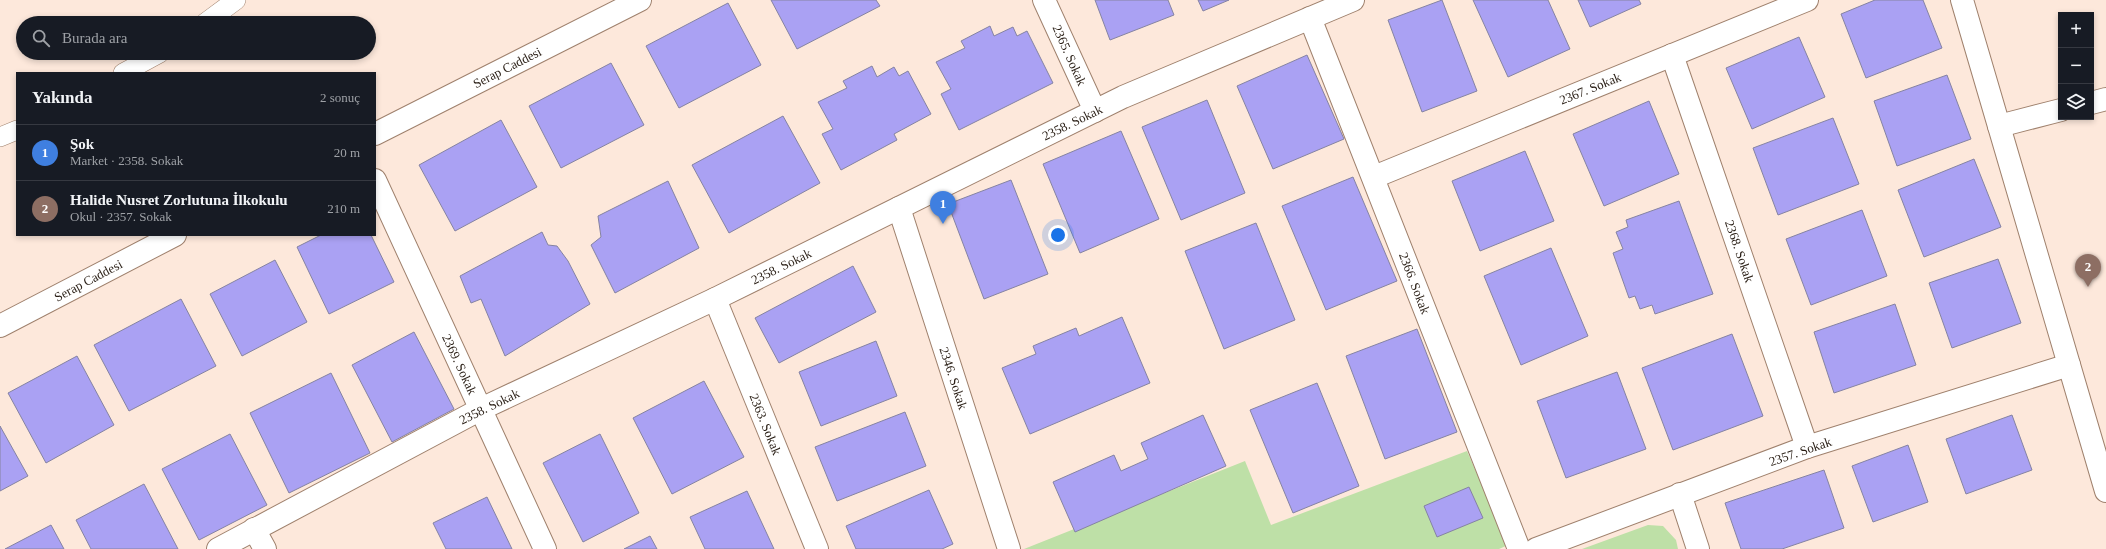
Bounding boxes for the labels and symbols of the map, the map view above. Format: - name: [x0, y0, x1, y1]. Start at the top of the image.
- street label: 2365. Sokak: [1049, 22, 1090, 88]
- street label: Serap Caddesi: [471, 44, 544, 91]
- street label: 2367. Sokak: [1557, 69, 1624, 108]
- street label: 2358. Sokak: [1040, 101, 1105, 143]
- pin: 1: [930, 191, 956, 224]
- street label: 2368. Sokak: [1722, 218, 1757, 285]
- your location: [1048, 225, 1068, 245]
- street label: 2358. Sokak: [749, 245, 814, 287]
- street label: 2366. Sokak: [1396, 250, 1433, 317]
- pin: 2: [2075, 254, 2101, 287]
- street label: Serap Caddesi: [52, 256, 125, 305]
- street label: 2369. Sokak: [439, 332, 480, 397]
- street label: 2346. Sokak: [936, 345, 971, 412]
- street label: 2358. Sokak: [457, 385, 522, 427]
- street label: 2363. Sokak: [746, 391, 785, 458]
- street label: 2357. Sokak: [1767, 434, 1834, 469]

